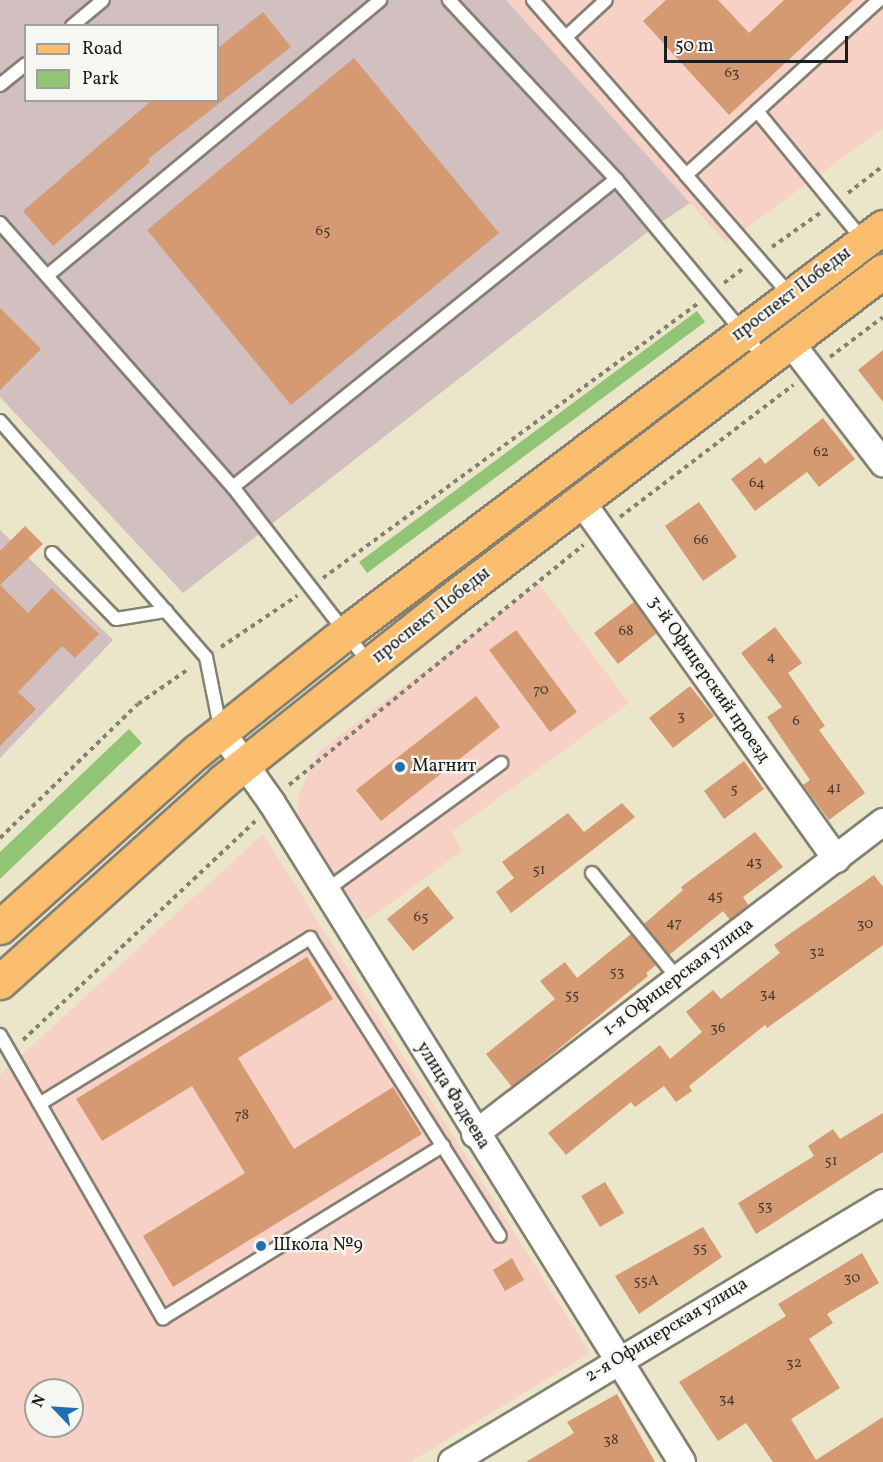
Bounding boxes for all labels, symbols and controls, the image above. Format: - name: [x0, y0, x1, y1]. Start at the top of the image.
- legend: [24, 24, 219, 102]
- scale bar: [667, 24, 852, 62]
- text: 50 m: [675, 34, 714, 59]
- text: Road: [82, 37, 123, 62]
- house number: 63: [724, 65, 740, 83]
- text: Park: [82, 67, 119, 92]
- house number: 65: [316, 223, 330, 241]
- street label: проспект Победы: [728, 243, 856, 347]
- house number: 62: [813, 444, 829, 462]
- house number: 64: [749, 475, 765, 493]
- house number: 66: [693, 532, 709, 550]
- street label: проспект Победы: [369, 563, 495, 669]
- street label: 3-й Офицерский проезд: [642, 593, 774, 767]
- house number: 68: [618, 623, 634, 641]
- house number: 4: [767, 649, 775, 667]
- house number: 70: [533, 682, 549, 700]
- house number: 3: [677, 708, 685, 726]
- house number: 6: [792, 713, 800, 731]
- place label: Магнит: [412, 756, 476, 778]
- marker: Магнит: [393, 760, 407, 774]
- house number: 41: [827, 780, 841, 798]
- house number: 5: [730, 781, 738, 799]
- house number: 43: [746, 854, 762, 872]
- house number: 51: [532, 862, 546, 880]
- house number: 45: [707, 888, 723, 906]
- house number: 65: [414, 909, 428, 927]
- street label: 1-я Офицерская улица: [599, 914, 759, 1042]
- house number: 47: [666, 915, 682, 933]
- house number: 30: [857, 916, 873, 934]
- house number: 32: [809, 944, 825, 962]
- house number: 53: [610, 964, 624, 982]
- house number: 34: [760, 986, 776, 1004]
- house number: 55: [565, 987, 579, 1005]
- house number: 36: [710, 1020, 726, 1038]
- street label: улица Фадеева: [410, 1038, 494, 1154]
- house number: 78: [235, 1107, 249, 1125]
- house number: 51: [824, 1153, 838, 1171]
- house number: 53: [758, 1198, 772, 1216]
- place label: Школа №9: [273, 1235, 363, 1257]
- marker: Школа №9: [254, 1239, 268, 1253]
- house number: 55: [693, 1240, 707, 1258]
- house number: 30: [844, 1270, 860, 1288]
- house number: 55А: [634, 1273, 658, 1291]
- street label: 2-я Офицерская улица: [581, 1274, 753, 1388]
- house number: 32: [786, 1355, 802, 1373]
- north arrow: [24, 1378, 84, 1438]
- text: N: [27, 1391, 52, 1411]
- house number: 34: [719, 1391, 735, 1409]
- house number: 38: [603, 1432, 619, 1450]

